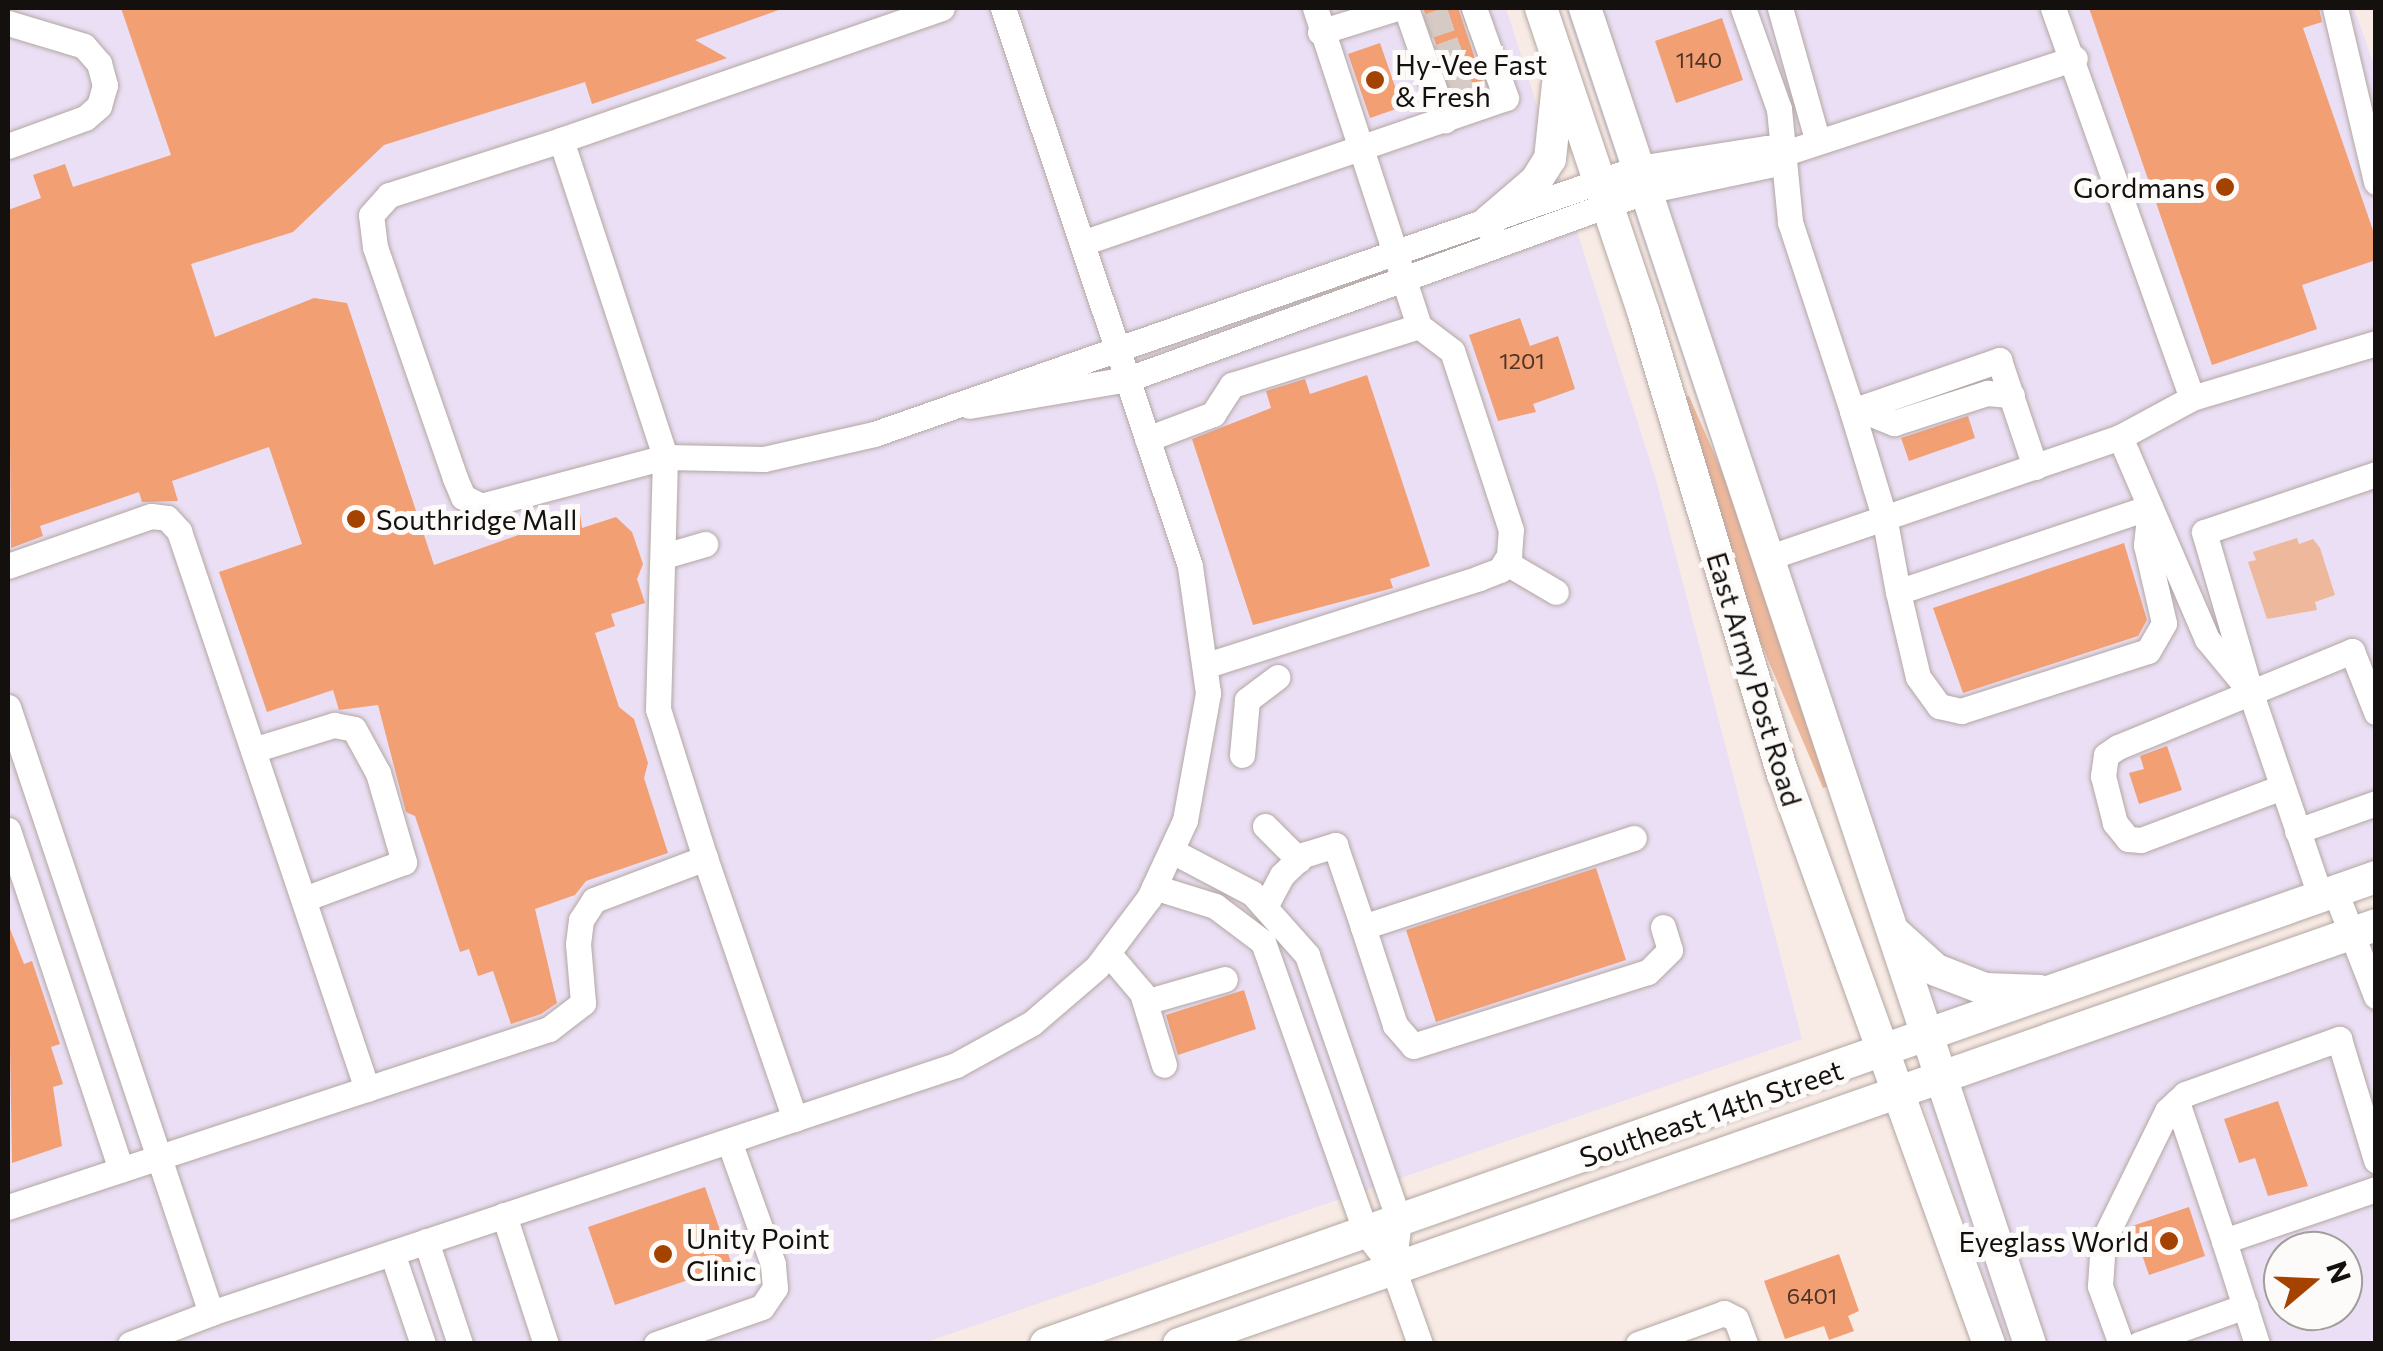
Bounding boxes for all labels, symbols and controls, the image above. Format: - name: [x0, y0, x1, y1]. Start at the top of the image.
- place label: Hy-Vee Fast & Fresh: [1395, 47, 1547, 113]
- house number: 1140: [1676, 47, 1722, 73]
- marker: Hy-Vee Fast & Fresh: [1364, 69, 1386, 91]
- place label: Gordmans: [2073, 170, 2205, 204]
- marker: Gordmans: [2214, 176, 2236, 198]
- house number: 1201: [1499, 348, 1545, 374]
- place label: Southridge Mall: [376, 502, 577, 536]
- marker: Southridge Mall: [345, 508, 367, 530]
- street label: East Army Post Road: [1700, 548, 1810, 810]
- street label: Southeast 14th Street: [1575, 1052, 1847, 1174]
- place label: Unity Point Clinic: [686, 1221, 830, 1287]
- place label: Eyeglass World: [1959, 1224, 2149, 1258]
- marker: Eyeglass World: [2158, 1230, 2180, 1252]
- north arrow: [2263, 1231, 2363, 1331]
- marker: Unity Point Clinic: [650, 1241, 676, 1267]
- text: N: [2320, 1256, 2359, 1287]
- house number: 6401: [1787, 1283, 1837, 1309]

